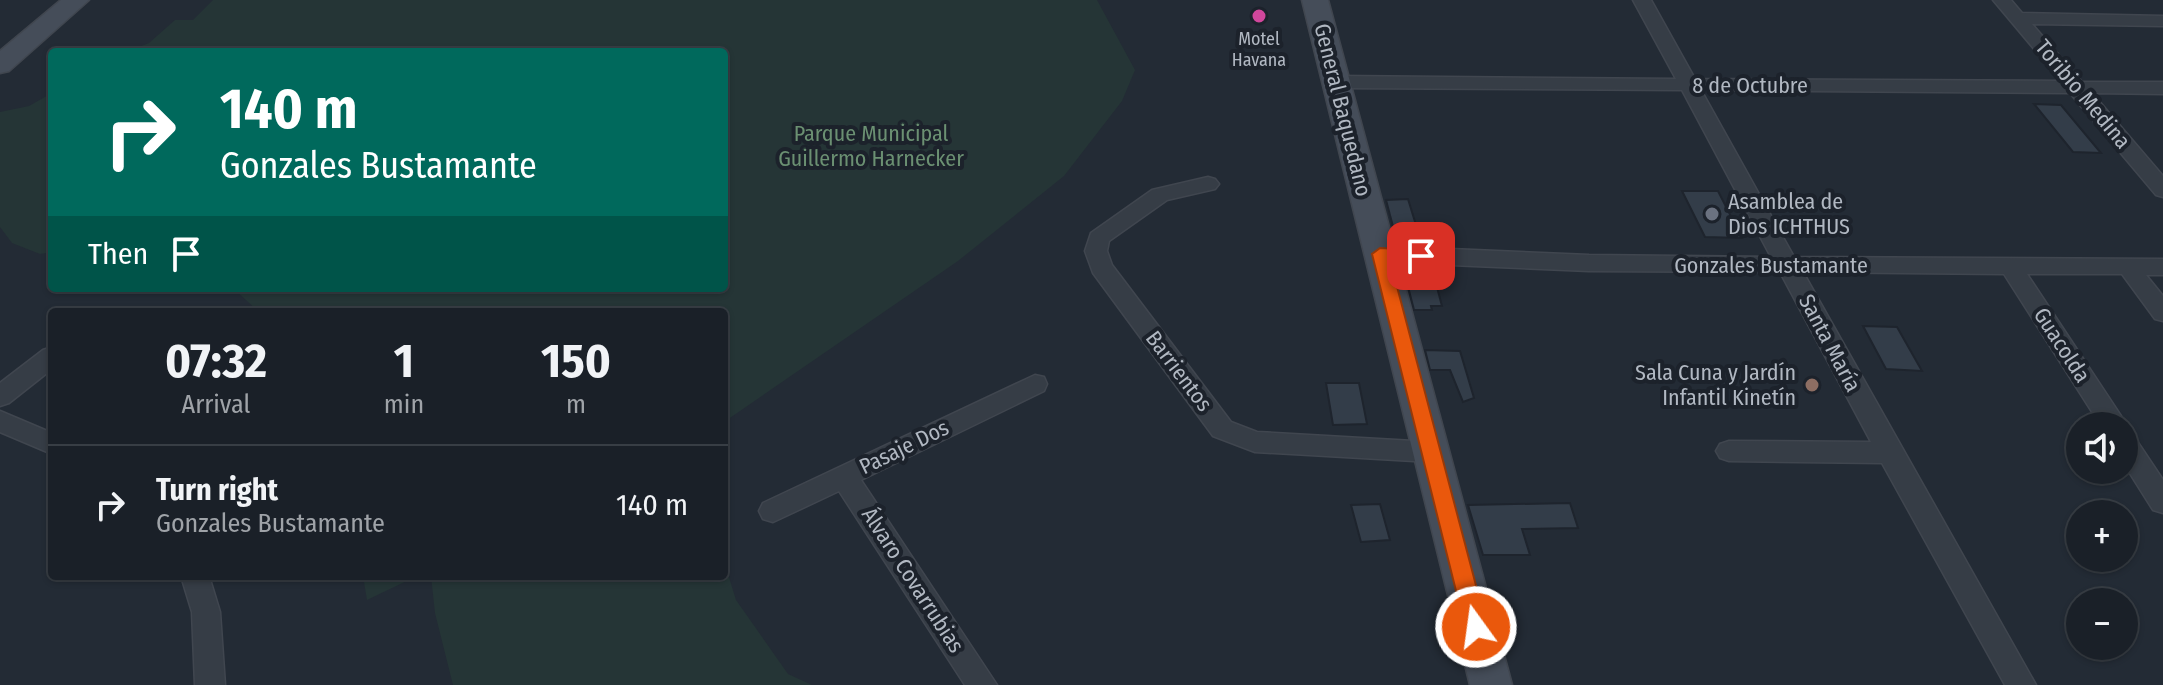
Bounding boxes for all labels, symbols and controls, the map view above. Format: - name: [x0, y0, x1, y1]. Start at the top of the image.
- marker: Motel Havana: [1250, 7, 1268, 25]
- street label: General Baquedano: [1308, 21, 1378, 199]
- place label: Motel Havana: [1232, 28, 1286, 71]
- street label: Toribio Medina: [2030, 34, 2136, 154]
- street label: 8 de Octubre: [1692, 72, 1808, 99]
- text: 140 m: [220, 76, 357, 143]
- icon: right: [88, 80, 192, 184]
- park label: Parque Municipal Guillermo Harnecker: [778, 120, 964, 172]
- text: Gonzales Bustamante: [220, 144, 537, 188]
- place label: Asamblea de Dios ICHTHUS: [1728, 188, 1850, 240]
- marker: Asamblea de Dios ICHTHUS: [1703, 205, 1721, 223]
- pin: [1387, 222, 1455, 290]
- icon: arrive: [164, 232, 208, 276]
- icon: arrive: [1399, 234, 1443, 278]
- text: Then: [88, 236, 148, 272]
- street label: Gonzales Bustamante: [1674, 252, 1868, 279]
- street label: Santa María: [1793, 290, 1867, 396]
- street label: Guacolda: [2028, 303, 2096, 387]
- street label: Barrientos: [1140, 325, 1218, 417]
- text: 07:32: [165, 332, 267, 390]
- text: 1: [394, 332, 414, 390]
- text: 150: [541, 332, 611, 390]
- place label: Sala Cuna y Jardín Infantil Kinetín: [1635, 359, 1796, 411]
- marker: Sala Cuna y Jardín Infantil Kinetín: [1803, 376, 1821, 394]
- text: Arrival: [181, 389, 250, 420]
- text: min: [384, 389, 424, 420]
- text: m: [566, 389, 586, 420]
- map controls: [2066, 412, 2138, 660]
- button: sound: [2066, 412, 2138, 484]
- street label: Pasaje Dos: [855, 414, 953, 480]
- text: Turn right: [156, 472, 278, 508]
- icon: right: [88, 483, 132, 527]
- text: 140 m: [616, 487, 688, 523]
- button: +: [2066, 500, 2138, 572]
- street label: Álvaro Covarrubias: [856, 502, 970, 658]
- text: Gonzales Bustamante: [156, 508, 385, 539]
- position arrow: [1434, 585, 1518, 669]
- button: −: [2066, 588, 2138, 660]

